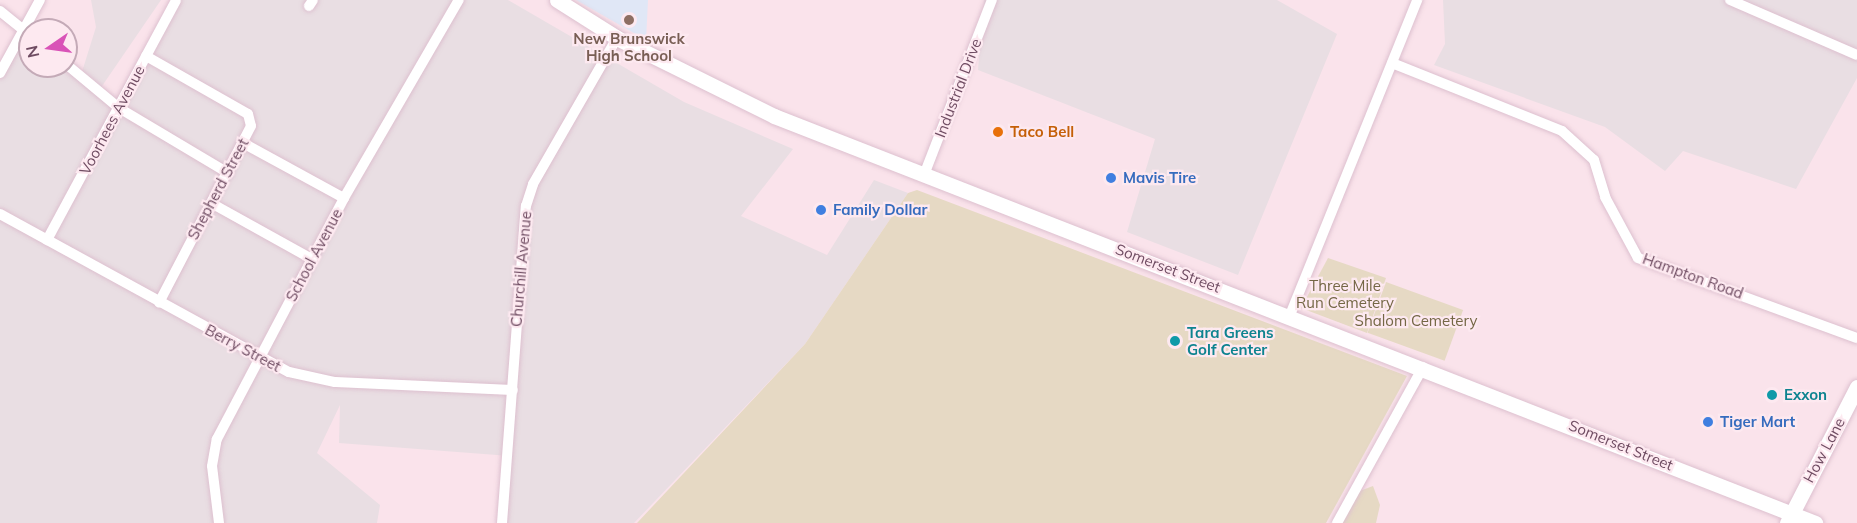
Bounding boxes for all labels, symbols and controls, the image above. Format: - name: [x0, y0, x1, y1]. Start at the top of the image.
- marker: New Brunswick High School: [622, 13, 636, 27]
- north arrow: [18, 18, 78, 78]
- place label: New Brunswick High School: [573, 29, 685, 64]
- street label: Industrial Drive: [931, 36, 985, 140]
- text: N: [21, 43, 44, 60]
- street label: Voorhees Avenue: [76, 62, 148, 178]
- place label: Taco Bell: [1010, 123, 1074, 141]
- marker: Taco Bell: [991, 125, 1005, 139]
- street label: Shepherd Street: [184, 135, 252, 243]
- place label: Mavis Tire: [1123, 169, 1196, 187]
- marker: Mavis Tire: [1104, 171, 1118, 185]
- place label: Family Dollar: [833, 201, 927, 219]
- marker: Family Dollar: [814, 203, 828, 217]
- street label: School Avenue: [282, 206, 346, 304]
- street label: Churchill Avenue: [507, 210, 535, 328]
- street label: Somerset Street: [1113, 240, 1223, 296]
- street label: Hampton Road: [1640, 249, 1746, 303]
- park label: Three Mile Run Cemetery: [1296, 276, 1394, 311]
- park label: Shalom Cemetery: [1355, 312, 1477, 330]
- street label: Berry Street: [202, 321, 284, 375]
- place label: Tara Greens Golf Center: [1187, 323, 1274, 358]
- marker: Tara Greens Golf Center: [1168, 334, 1182, 348]
- place label: Exxon: [1784, 386, 1827, 404]
- marker: Exxon: [1765, 388, 1779, 402]
- place label: Tiger Mart: [1720, 413, 1795, 431]
- street label: How Lane: [1799, 414, 1849, 486]
- marker: Tiger Mart: [1701, 415, 1715, 429]
- street label: Somerset Street: [1566, 416, 1676, 474]

